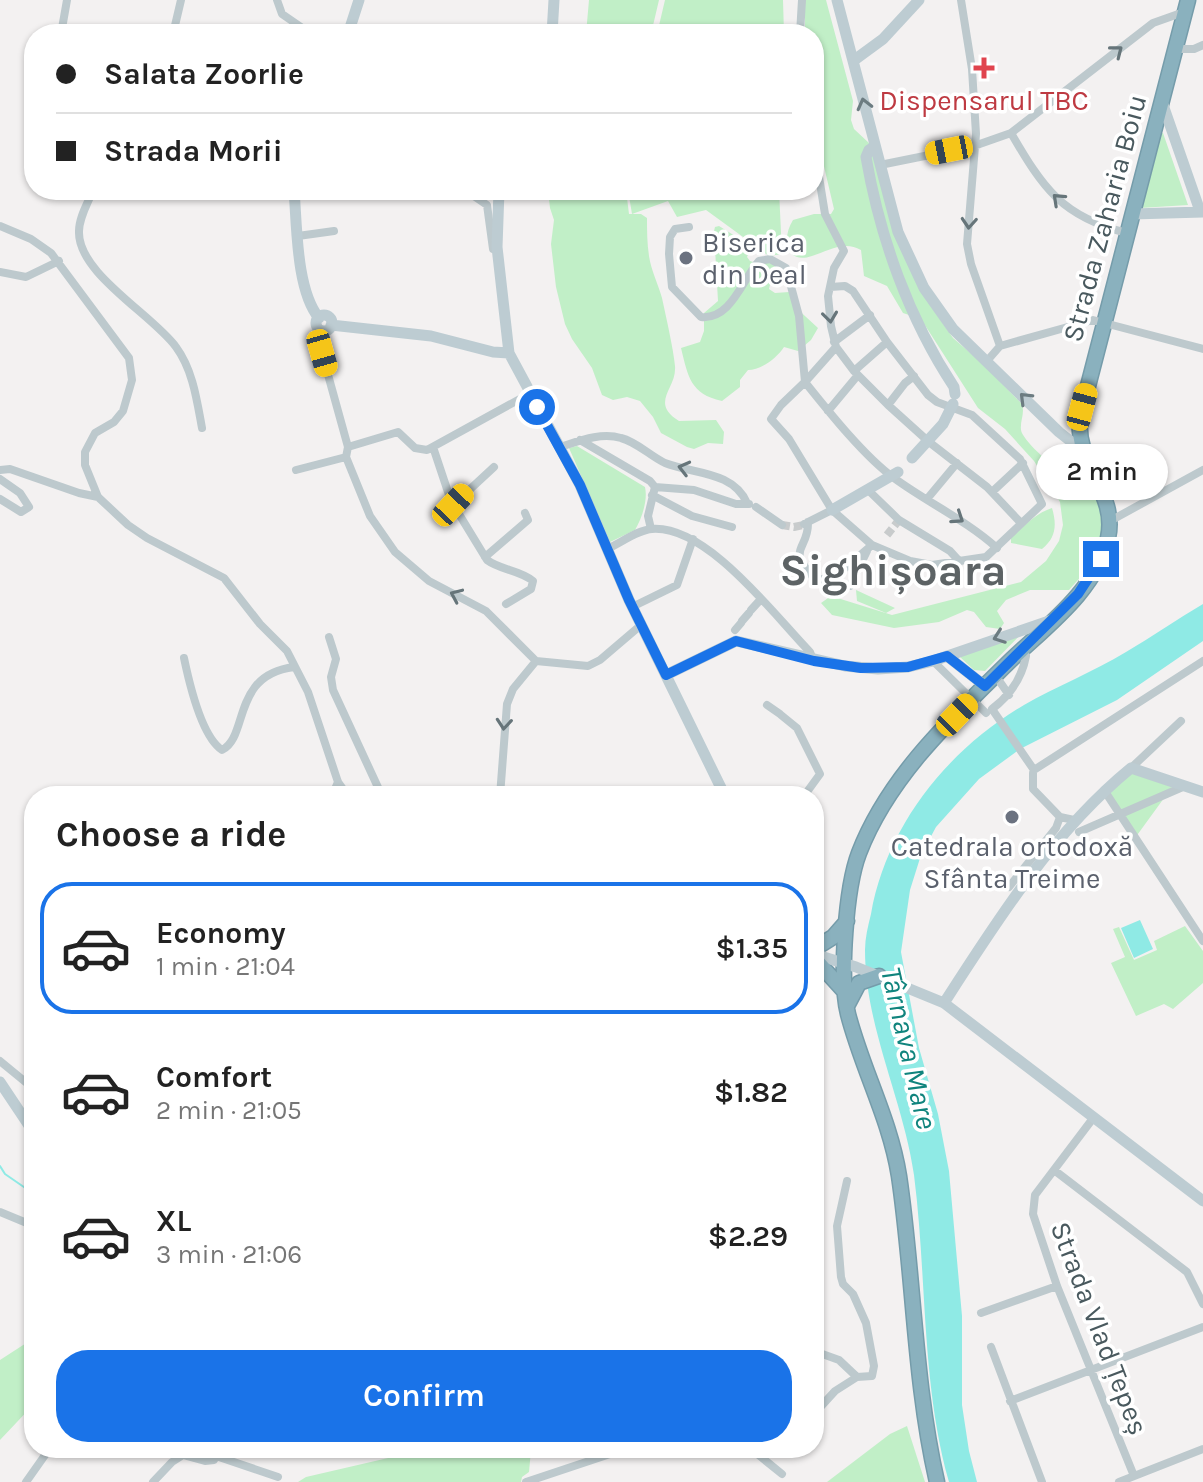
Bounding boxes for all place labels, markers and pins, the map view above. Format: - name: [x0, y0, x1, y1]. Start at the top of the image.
- marker: Dispensarul TBC: [973, 57, 995, 79]
- place label: Dispensarul TBC: [879, 84, 1089, 117]
- place label: Biserica din Deal: [702, 226, 807, 291]
- marker: Biserica din Deal: [677, 249, 695, 267]
- marker: Catedrala ortodoxă Sfânta Treime: [1003, 808, 1021, 826]
- place label: Catedrala ortodoxă Sfânta Treime: [891, 830, 1133, 895]

